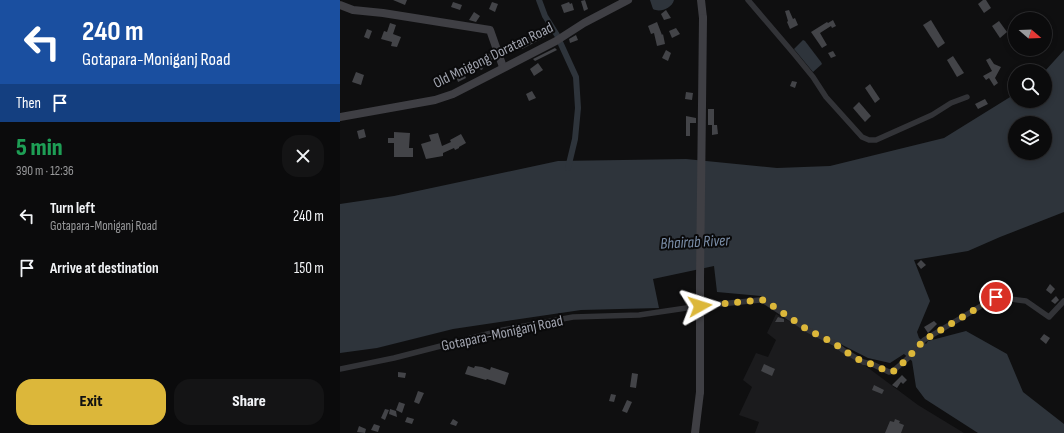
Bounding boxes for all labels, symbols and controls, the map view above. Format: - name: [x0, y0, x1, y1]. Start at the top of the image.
- north arrow: [1008, 12, 1052, 56]
- map controls: [1008, 12, 1052, 160]
- text: 240 m: [82, 15, 143, 48]
- icon: left: [16, 16, 68, 68]
- street label: Old Mnigong Doratan Road: [430, 18, 556, 93]
- text: Gotapara-Moniganj Road: [82, 49, 230, 70]
- button: search: [1008, 64, 1052, 108]
- icon: arrive: [49, 92, 71, 114]
- text: Then: [16, 94, 41, 113]
- button: layers: [1008, 116, 1052, 160]
- text: 5 min: [16, 133, 63, 162]
- button: close: [282, 135, 324, 177]
- text: 390 m · 12:36: [16, 163, 74, 179]
- text: Turn left: [50, 199, 95, 218]
- icon: left: [16, 205, 38, 227]
- text: 240 m: [293, 207, 324, 226]
- text: Gotapara-Moniganj Road: [50, 218, 157, 234]
- water label: Bhairab River: [660, 231, 731, 254]
- icon: arrive: [16, 257, 38, 279]
- text: Arrive at destination: [50, 259, 159, 278]
- text: 150 m: [294, 259, 324, 278]
- pin: [979, 280, 1013, 314]
- position arrow: [679, 285, 721, 327]
- icon: arrive: [985, 286, 1007, 308]
- street label: Gotapara-Moniganj Road: [440, 311, 565, 356]
- button: Exit: [16, 379, 166, 425]
- button: Share: [174, 379, 324, 425]

